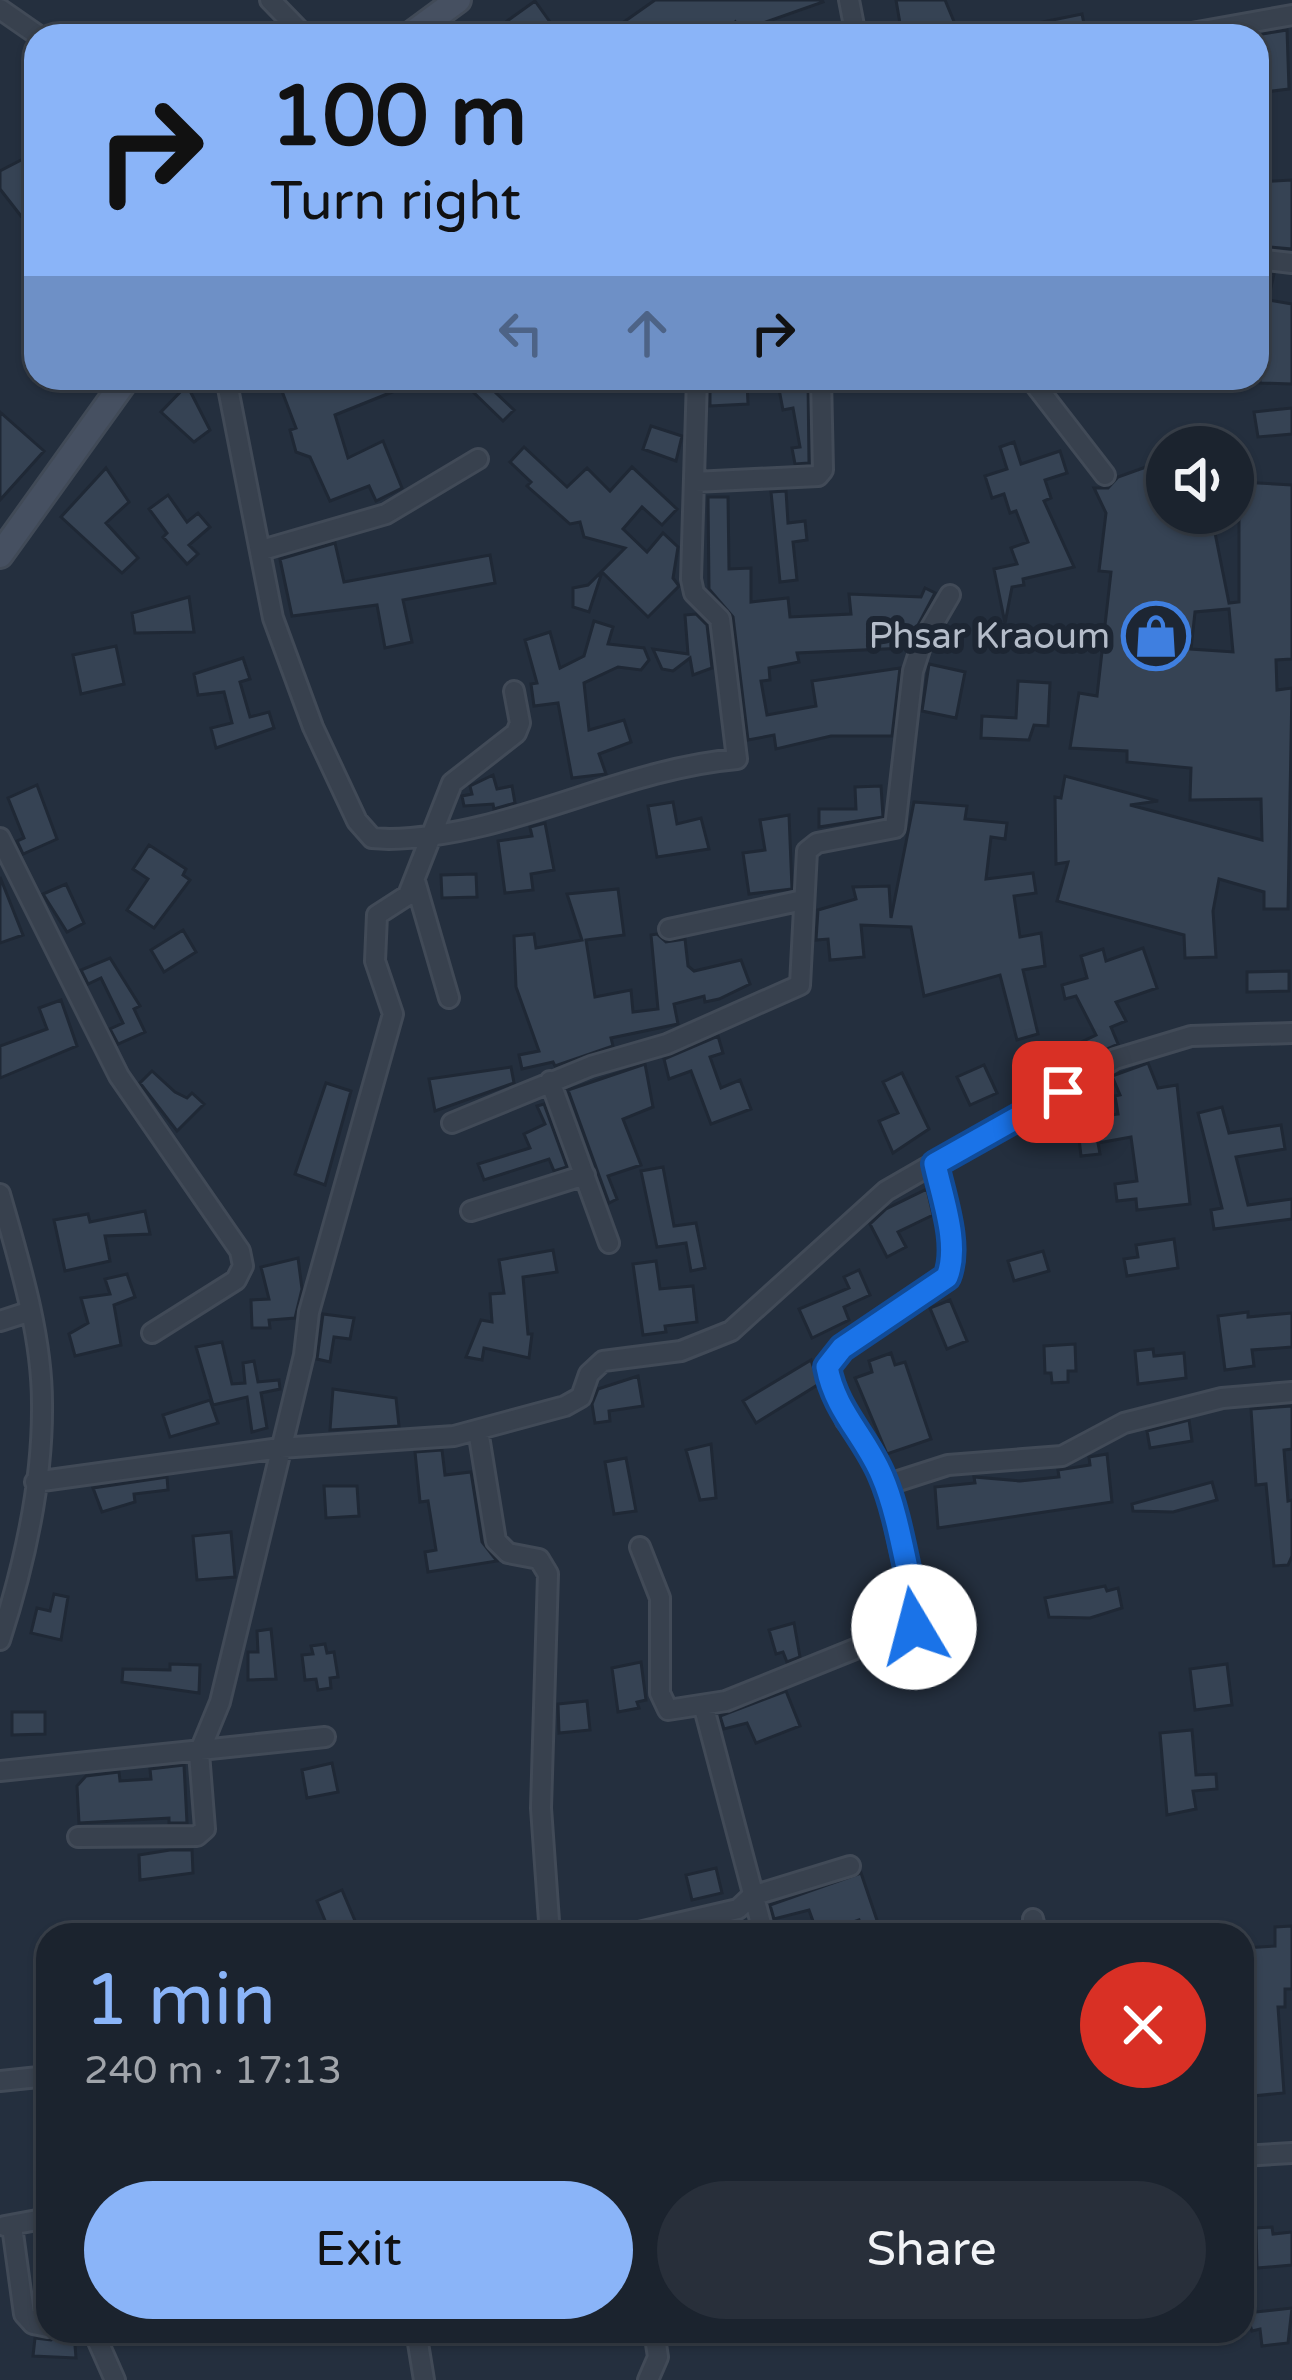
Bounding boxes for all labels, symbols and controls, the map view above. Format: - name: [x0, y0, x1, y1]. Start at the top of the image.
- text: 100 m: [270, 67, 527, 168]
- icon: right: [72, 72, 228, 228]
- text: Turn right: [270, 169, 521, 234]
- icon: left: [488, 300, 554, 366]
- icon: ahead: [614, 300, 680, 366]
- icon: right: [740, 300, 806, 366]
- map controls: [1146, 426, 1254, 534]
- button: sound: [1146, 426, 1254, 534]
- shop icon: Phsar Kraoum: [1121, 601, 1191, 671]
- place label: Phsar Kraoum: [868, 615, 1110, 658]
- pin: [1012, 1041, 1114, 1143]
- icon: arrive: [1030, 1059, 1096, 1125]
- position arrow: [851, 1564, 977, 1690]
- text: 1 min: [84, 1958, 276, 2045]
- button: close: [1080, 1962, 1206, 2088]
- text: 240 m · 17:13: [84, 2047, 342, 2094]
- button: Exit: [84, 2181, 633, 2319]
- button: Share: [657, 2181, 1206, 2319]

